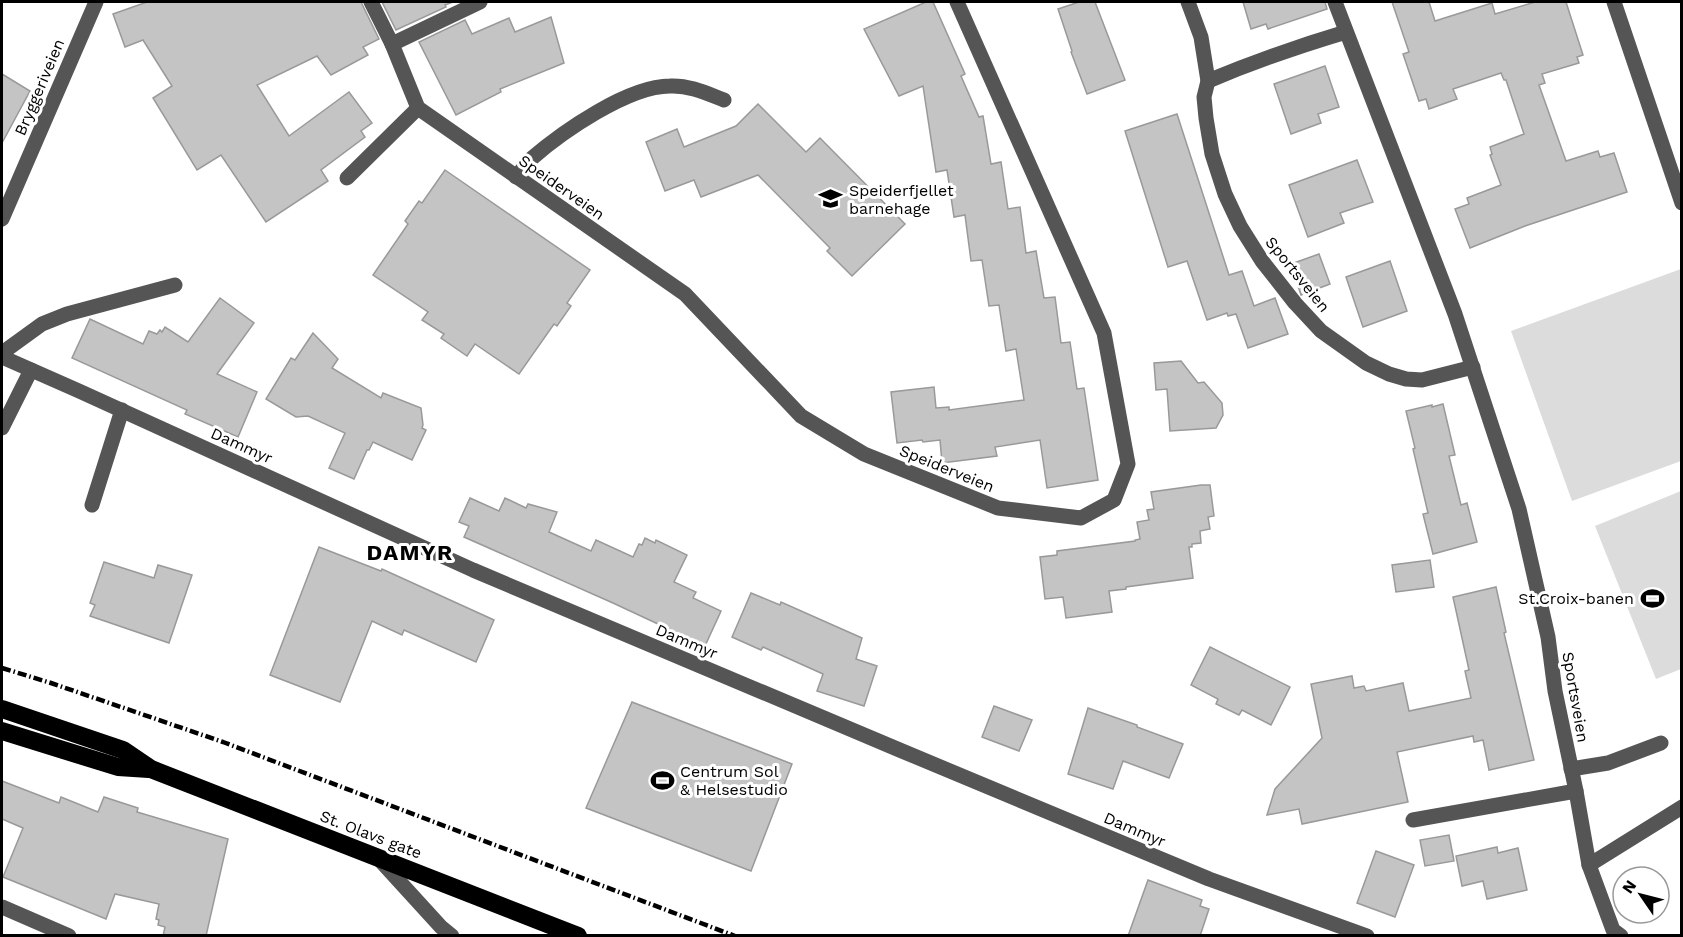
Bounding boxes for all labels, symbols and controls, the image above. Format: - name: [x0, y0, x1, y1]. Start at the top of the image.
- street label: Bryggeriveien: [11, 36, 68, 138]
- street label: Speiderveien: [515, 151, 608, 224]
- place label: Speiderfjellet barnehage: [849, 181, 954, 218]
- school or university icon: Speiderfjellet barnehage: [818, 186, 844, 212]
- street label: Sportsveien: [1261, 233, 1334, 316]
- street label: Dammyr: [208, 423, 276, 468]
- street label: Speiderveien: [897, 441, 997, 496]
- district label: DAMYR: [366, 540, 454, 565]
- sports icon: St.Croix-banen: [1639, 585, 1665, 611]
- place label: St.Croix-banen: [1518, 589, 1634, 608]
- street label: Dammyr: [653, 620, 721, 663]
- street label: Sportsveien: [1558, 650, 1593, 744]
- place label: Centrum Sol & Helsestudio: [680, 762, 788, 799]
- sports icon: Centrum Sol & Helsestudio: [649, 767, 675, 793]
- street label: St. Olavs gate: [317, 806, 424, 863]
- street label: Dammyr: [1101, 808, 1169, 851]
- north arrow: [1611, 865, 1671, 925]
- text: N: [1618, 876, 1640, 897]

